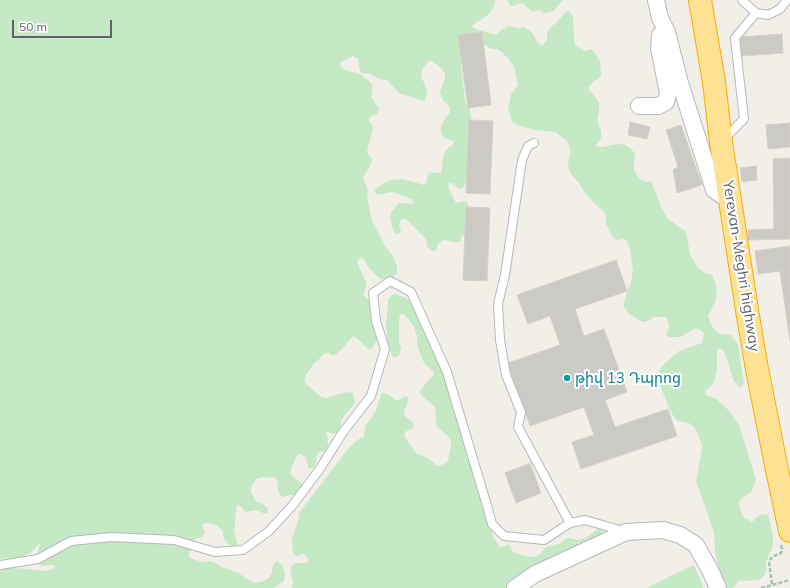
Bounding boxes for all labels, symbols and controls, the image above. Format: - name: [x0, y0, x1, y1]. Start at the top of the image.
- scale bar: [14, 12, 114, 38]
- text: 50 m: [19, 19, 47, 34]
- street label: Yerevan-Meghri highway: [719, 179, 763, 353]
- place label: թիվ 13 Դպրոց: [575, 369, 681, 387]
- marker: թիվ 13 Դպրոց: [562, 373, 572, 383]

